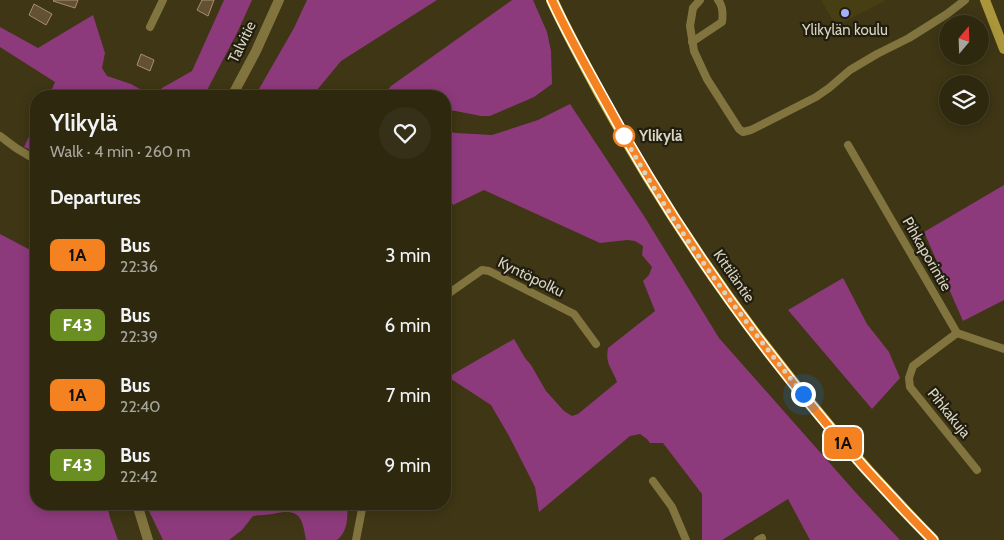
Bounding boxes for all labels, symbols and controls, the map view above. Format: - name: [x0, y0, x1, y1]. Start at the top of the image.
- marker: Ylikylän koulu: [839, 7, 851, 19]
- north arrow: [939, 15, 989, 65]
- map controls: [939, 15, 989, 125]
- street label: Talvitie: [224, 18, 260, 66]
- place label: Ylikylän koulu: [801, 21, 888, 39]
- button: layers: [939, 75, 989, 125]
- button: heart: [379, 107, 431, 159]
- text: Ylikylä: [50, 108, 118, 137]
- marker: Ylikylä: [613, 125, 635, 147]
- place label: Ylikylä: [638, 127, 683, 145]
- text: Walk · 4 min · 260 m: [50, 142, 191, 161]
- text: Departures: [50, 186, 141, 209]
- street label: Pihkaporintie: [899, 214, 956, 294]
- text: Bus: [120, 234, 150, 257]
- text: 1A: [69, 244, 86, 266]
- text: 3 min: [385, 244, 431, 267]
- street label: Kittiläntie: [709, 246, 759, 306]
- street label: Kyntöpolku: [495, 253, 567, 301]
- text: 22:36: [120, 257, 158, 276]
- text: Bus: [120, 304, 150, 327]
- text: F43: [63, 314, 92, 336]
- text: 6 min: [385, 314, 431, 337]
- text: 22:39: [120, 327, 158, 346]
- text: Bus: [120, 374, 150, 397]
- your location: [791, 382, 816, 407]
- text: 1A: [69, 384, 86, 406]
- text: 7 min: [386, 384, 431, 407]
- street label: Pihkakuja: [924, 385, 975, 442]
- text: 22:40: [120, 397, 161, 416]
- line badge: 1A: [820, 427, 866, 459]
- text: 1A: [834, 432, 852, 454]
- text: Bus: [120, 444, 150, 467]
- text: F43: [63, 454, 92, 476]
- text: 9 min: [385, 454, 431, 477]
- text: 22:42: [120, 467, 158, 486]

